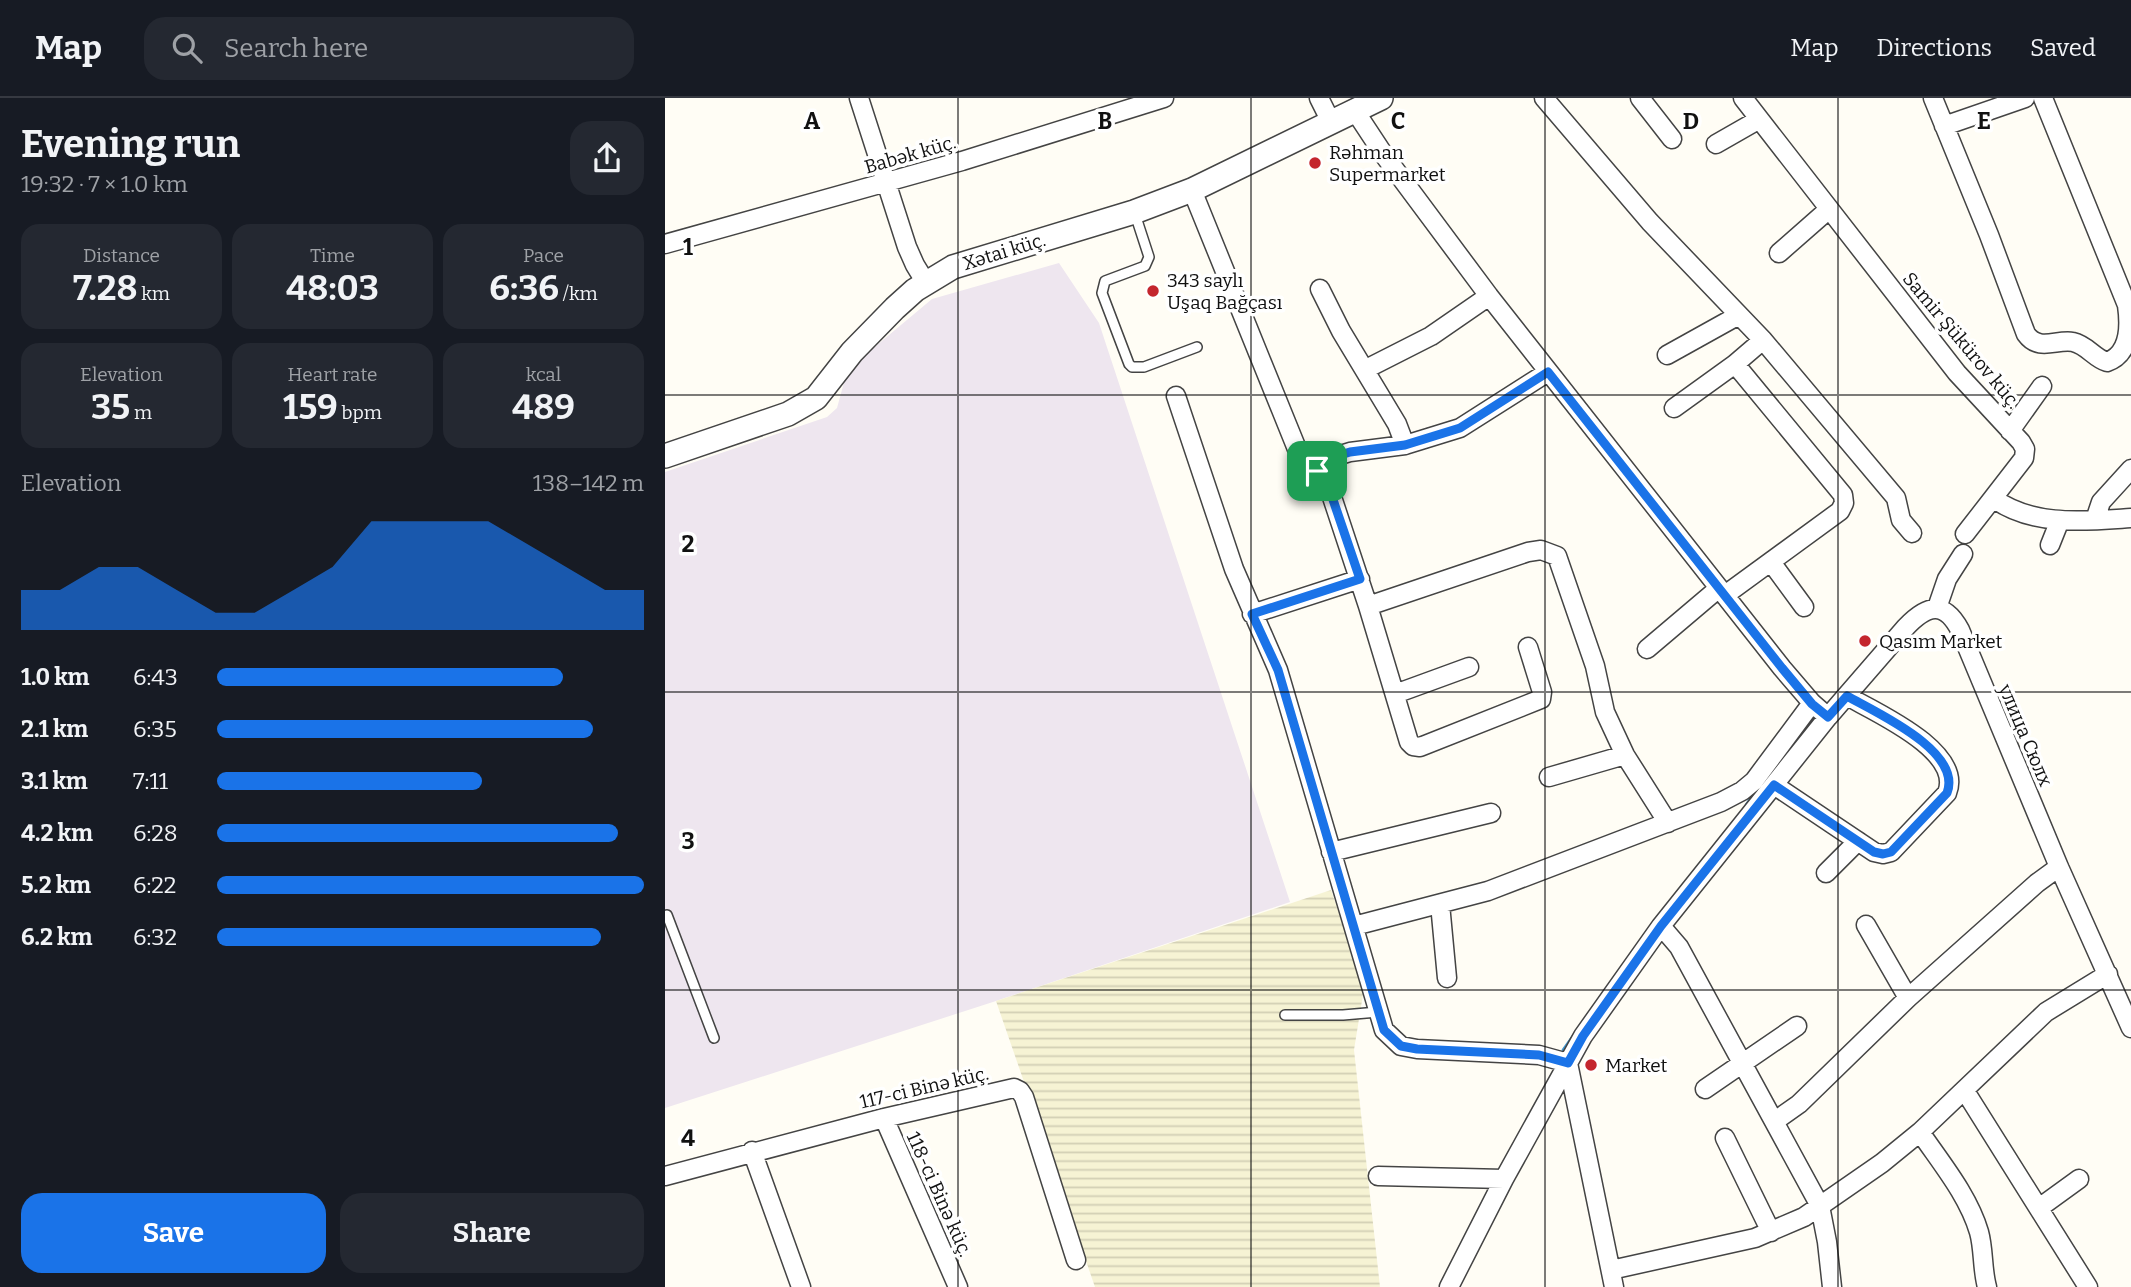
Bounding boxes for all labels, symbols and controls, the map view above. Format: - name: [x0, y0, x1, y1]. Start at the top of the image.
- search box: [144, 17, 634, 80]
- text: Map: [35, 28, 102, 68]
- icon: search: [168, 29, 206, 67]
- text: Search here: [224, 33, 368, 64]
- text: Map: [1790, 34, 1839, 62]
- text: Directions: [1877, 34, 1992, 62]
- text: Saved: [2030, 34, 2096, 62]
- text: A: [804, 107, 821, 135]
- text: B: [1098, 107, 1112, 135]
- text: C: [1391, 107, 1405, 135]
- text: D: [1683, 107, 1699, 135]
- text: E: [1977, 107, 1991, 135]
- text: Evening run: [21, 121, 240, 167]
- button: share: [570, 121, 644, 195]
- street label: Babək küç.: [862, 130, 959, 179]
- place label: Rəhman Supermarket: [1329, 141, 1446, 186]
- marker: Rəhman Supermarket: [1307, 155, 1323, 171]
- text: 19:32 · 7 × 1.0 km: [21, 170, 188, 198]
- street label: Xətai küç.: [960, 228, 1048, 275]
- text: 1: [683, 233, 693, 261]
- text: Distance: [83, 244, 160, 267]
- text: Time: [310, 244, 355, 267]
- text: Pace: [523, 244, 564, 267]
- text: 7.28: [73, 267, 138, 309]
- text: 48:03: [286, 267, 379, 309]
- text: 6:36: [489, 267, 559, 309]
- street label: Samir Şükürov küç.: [1898, 267, 2025, 413]
- place label: 343 saylı Uşaq Bağçası: [1167, 269, 1283, 314]
- text: km: [138, 282, 170, 305]
- text: /km: [559, 282, 598, 305]
- marker: 343 saylı Uşaq Bağçası: [1145, 283, 1161, 299]
- text: Elevation: [80, 363, 163, 386]
- text: Heart rate: [288, 363, 377, 386]
- text: kcal: [526, 363, 561, 386]
- text: 35: [91, 386, 130, 428]
- text: 159: [283, 386, 338, 428]
- text: 489: [512, 386, 575, 428]
- text: m: [130, 401, 152, 424]
- text: bpm: [338, 401, 382, 424]
- pin: [1287, 441, 1347, 501]
- icon: arrive: [1298, 452, 1336, 490]
- text: Elevation: [21, 469, 121, 497]
- text: 138–142 m: [533, 469, 644, 497]
- text: 2: [682, 530, 695, 558]
- place label: Qasım Market: [1879, 630, 2003, 653]
- marker: Qasım Market: [1857, 633, 1873, 649]
- text: 1.0 km: [21, 663, 90, 691]
- text: 6:43: [133, 663, 178, 691]
- street label: улица Сюлх: [1993, 680, 2058, 790]
- text: 2.1 km: [21, 715, 88, 743]
- text: 6:35: [133, 715, 177, 743]
- text: 3.1 km: [21, 767, 88, 795]
- text: 7:11: [133, 767, 168, 795]
- text: 4.2 km: [21, 819, 93, 847]
- text: 6:28: [133, 819, 178, 847]
- text: 3: [681, 827, 695, 855]
- text: 5.2 km: [21, 871, 91, 899]
- text: 6:22: [133, 871, 176, 899]
- text: 6.2 km: [21, 923, 92, 951]
- text: 6:32: [133, 923, 177, 951]
- place label: Market: [1605, 1054, 1668, 1077]
- marker: Market: [1583, 1057, 1599, 1073]
- street label: 117-ci Binə küç.: [857, 1061, 991, 1113]
- text: 4: [681, 1124, 695, 1152]
- street label: 118-ci Binə küç.: [902, 1128, 977, 1260]
- button: Save: [21, 1193, 326, 1273]
- button: Share: [340, 1193, 644, 1273]

